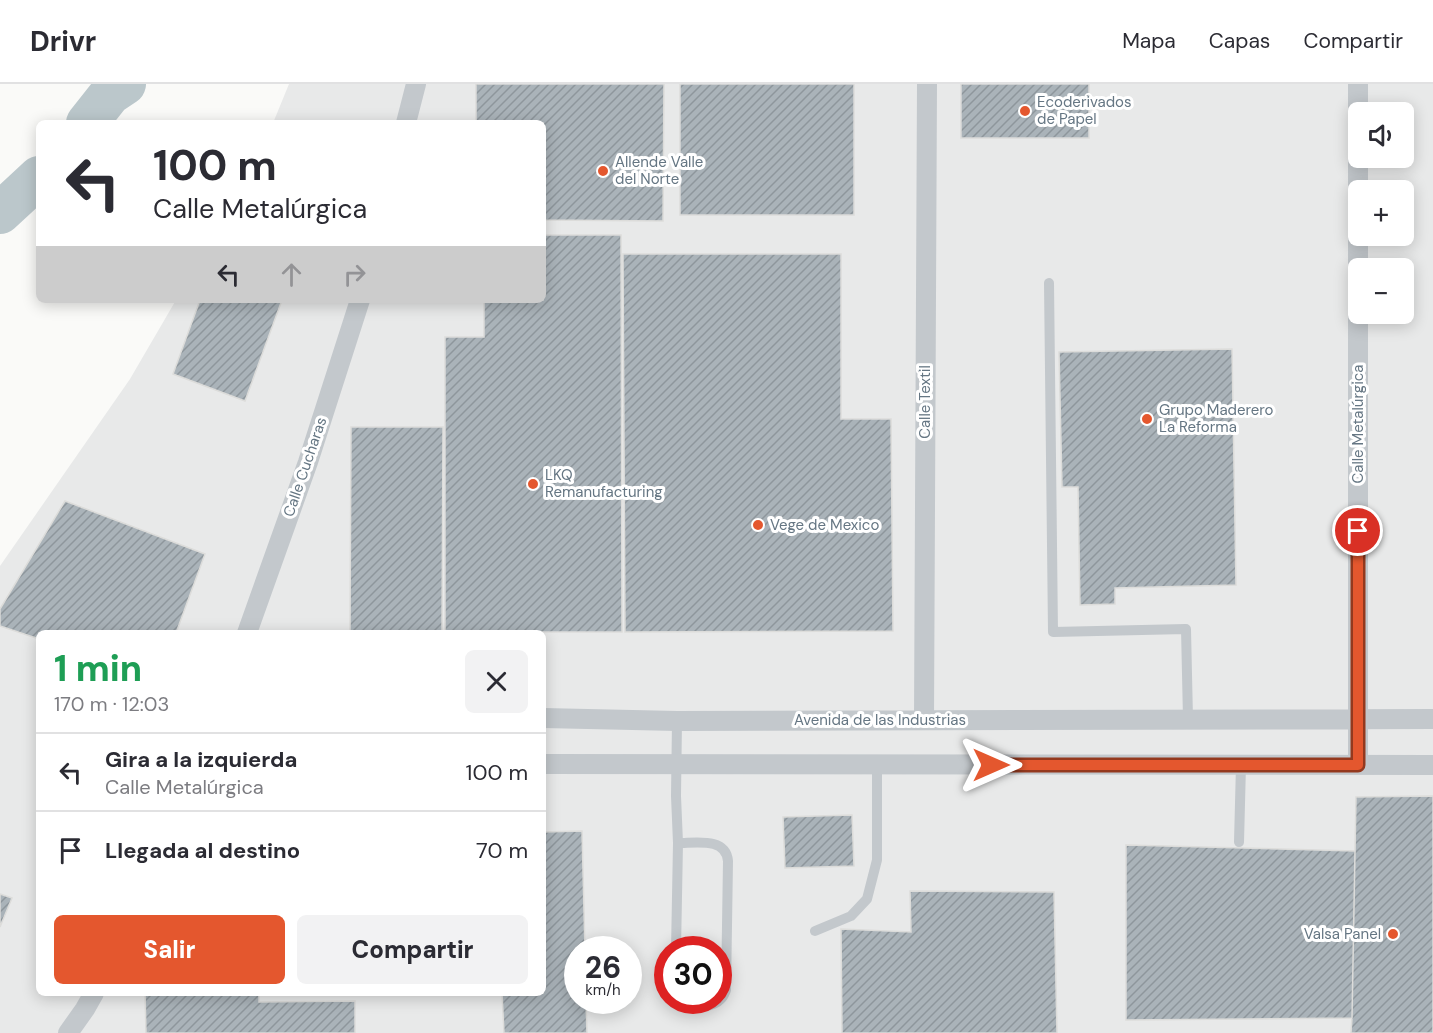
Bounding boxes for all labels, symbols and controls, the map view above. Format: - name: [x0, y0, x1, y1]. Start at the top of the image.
- text: Drivr: [30, 23, 96, 60]
- text: Mapa: [1122, 27, 1176, 55]
- text: Capas: [1209, 27, 1270, 55]
- text: Compartir: [1303, 27, 1403, 55]
- place label: Ecoderivados de Papel: [1037, 92, 1132, 129]
- map controls: [1348, 102, 1414, 324]
- button: sound: [1348, 102, 1414, 168]
- marker: Ecoderivados de Papel: [1018, 104, 1032, 118]
- text: 100 m: [153, 138, 277, 193]
- icon: left: [54, 144, 132, 222]
- place label: Allende Valle del Norte: [615, 152, 703, 189]
- marker: Allende Valle del Norte: [596, 164, 610, 178]
- button: +: [1348, 180, 1414, 246]
- text: Calle Metalúrgica: [153, 191, 367, 226]
- icon: left: [212, 258, 245, 291]
- icon: ahead: [275, 258, 308, 291]
- icon: right: [338, 258, 371, 291]
- button: −: [1348, 258, 1414, 324]
- street label: Calle Metalúrgica: [1348, 364, 1368, 484]
- street label: Calle Textil: [915, 365, 935, 439]
- place label: Grupo Maderero La Reforma: [1159, 400, 1274, 437]
- marker: Grupo Maderero La Reforma: [1140, 412, 1154, 426]
- street label: Calle Cucharas: [279, 415, 331, 519]
- place label: LKQ Remanufacturing: [545, 465, 663, 502]
- marker: LKQ Remanufacturing: [526, 477, 540, 491]
- pin: [1332, 505, 1383, 556]
- icon: arrive: [1341, 514, 1374, 547]
- place label: Vege de Mexico: [770, 515, 879, 535]
- marker: Vege de Mexico: [751, 518, 765, 532]
- text: 1 min: [54, 645, 142, 692]
- button: close: [465, 650, 528, 713]
- text: 170 m · 12:03: [54, 691, 169, 717]
- street label: Avenida de las Industrias: [794, 710, 966, 730]
- position arrow: [959, 733, 1023, 797]
- text: Gira a la izquierda: [105, 745, 297, 774]
- icon: left: [54, 756, 87, 789]
- text: 100 m: [466, 758, 528, 787]
- text: Calle Metalúrgica: [105, 774, 264, 800]
- icon: arrive: [54, 834, 87, 867]
- text: Llegada al destino: [105, 836, 300, 865]
- text: 70 m: [476, 836, 528, 865]
- button: Salir: [54, 915, 285, 984]
- button: Compartir: [297, 915, 528, 984]
- place label: Valsa Panel: [1304, 924, 1381, 944]
- marker: Valsa Panel: [1386, 927, 1400, 941]
- speed limit sign: 30: [654, 936, 732, 1014]
- text: 26: [585, 948, 621, 987]
- text: km/h: [585, 980, 621, 1000]

